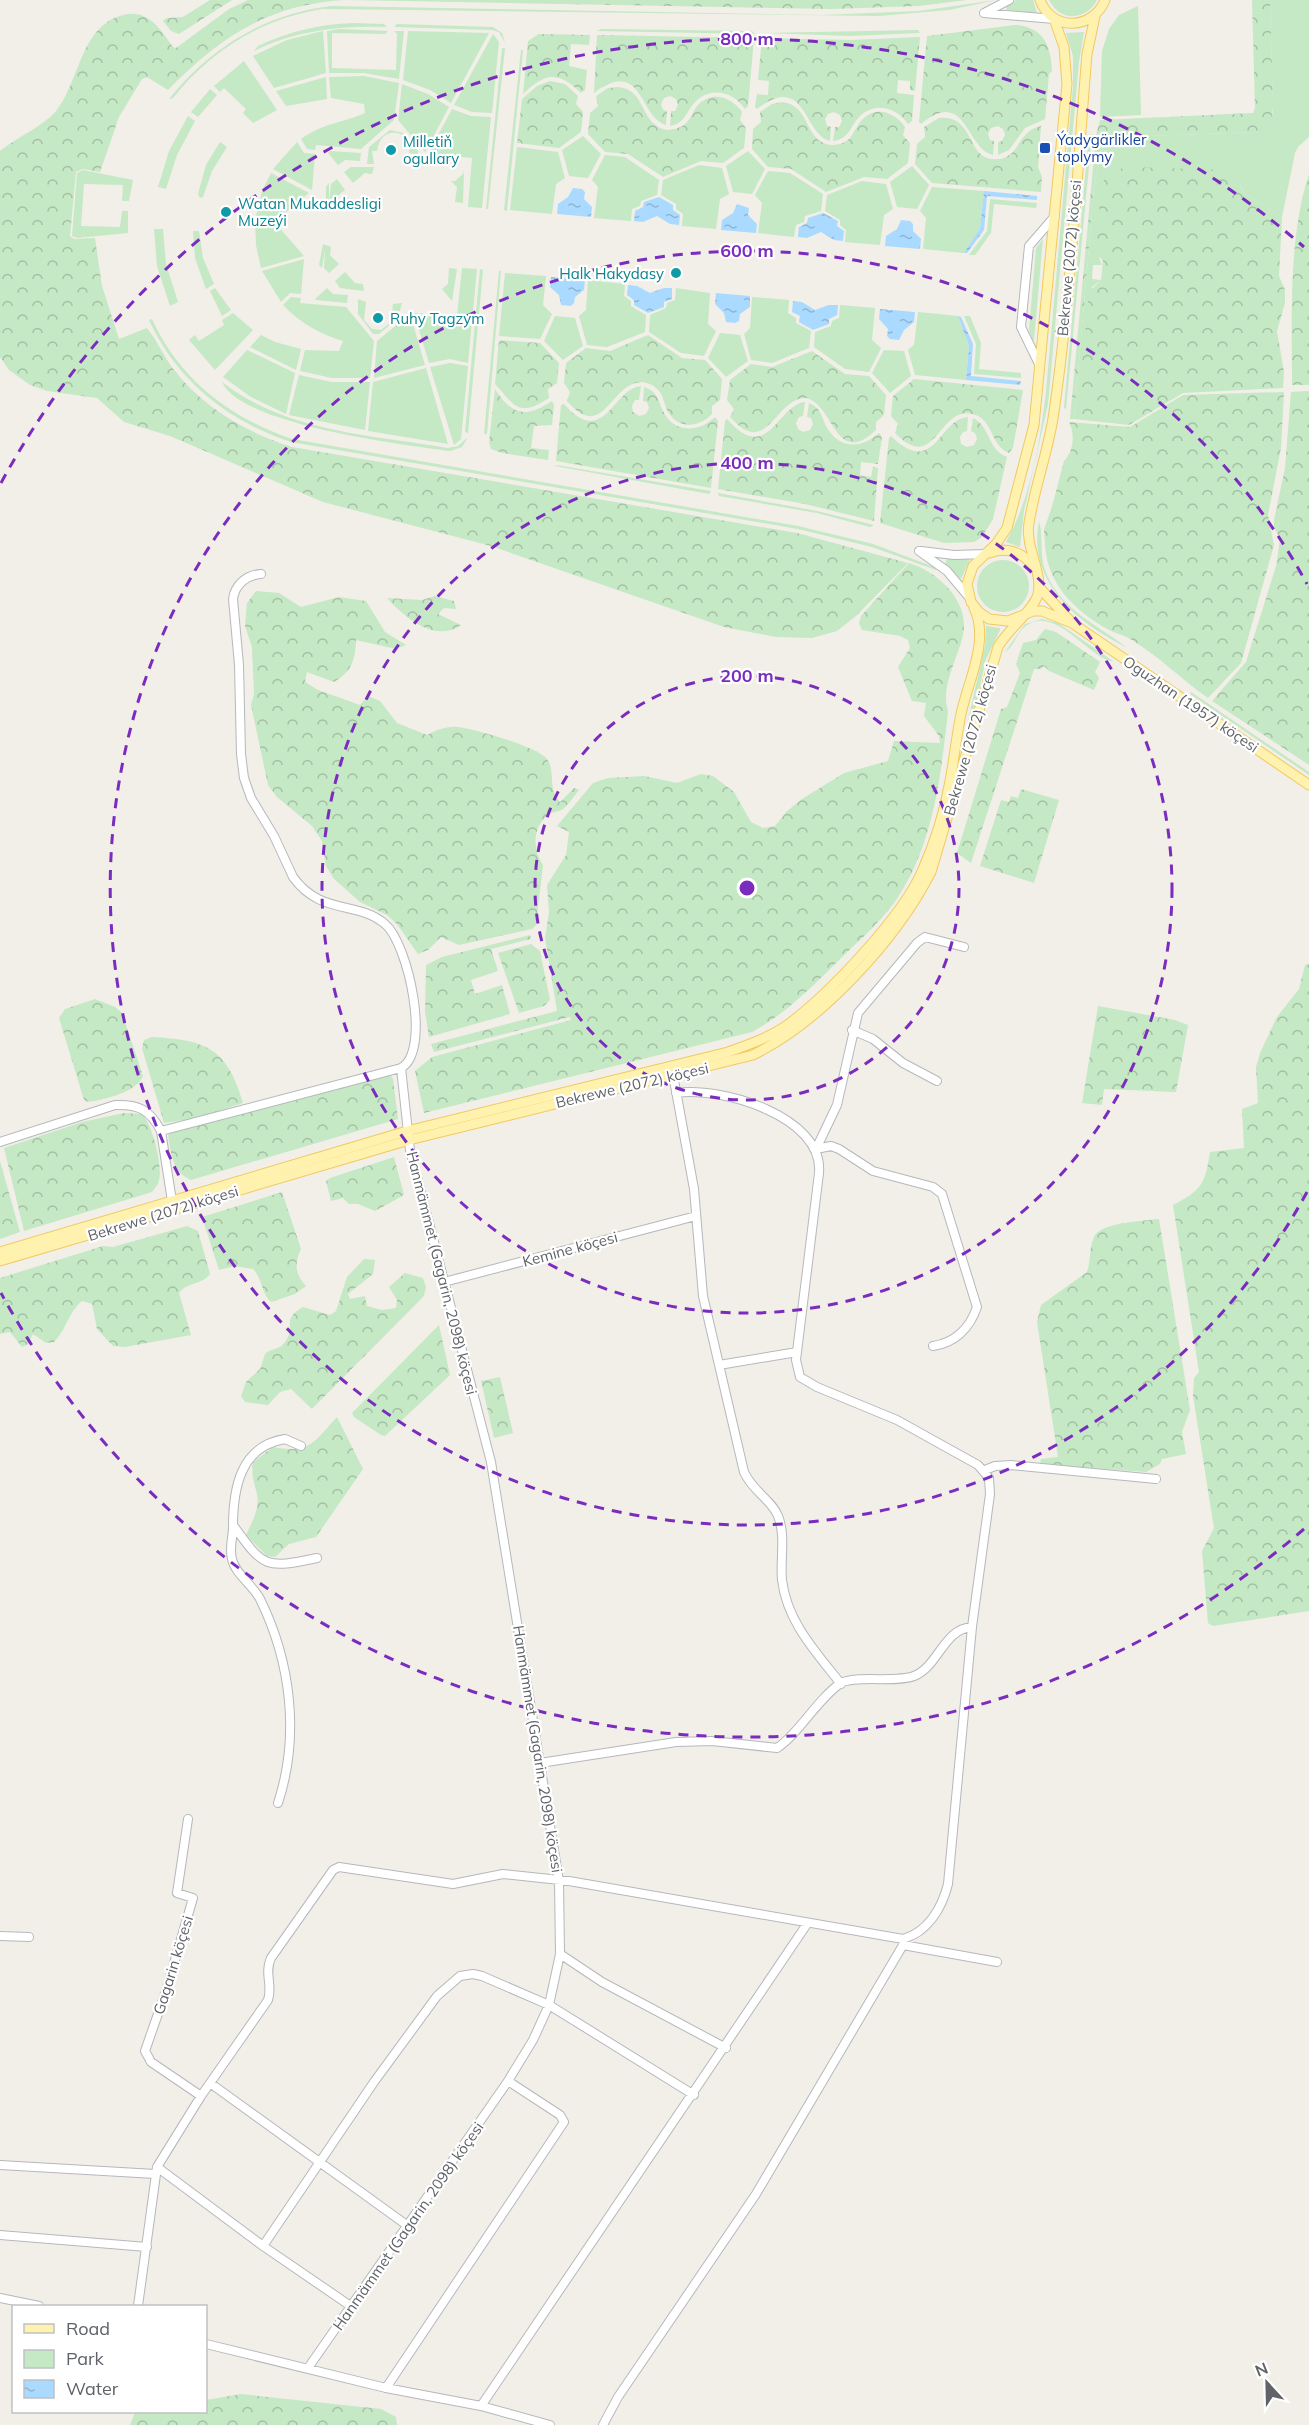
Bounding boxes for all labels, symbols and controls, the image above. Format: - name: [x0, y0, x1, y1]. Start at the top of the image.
- text: 800 m: [720, 27, 774, 50]
- place label: Ýadygärlikler toplymy: [1056, 130, 1147, 166]
- place label: Milletiň ogullary: [403, 132, 459, 168]
- marker: Ýadygärlikler toplymy: [1038, 141, 1052, 155]
- marker: Milletiň ogullary: [384, 143, 398, 157]
- street label: Bekrewe (2072) köçesi: [1053, 179, 1085, 337]
- place label: Watan Mukaddesligi Muzeýi: [238, 194, 381, 230]
- marker: Watan Mukaddesligi Muzeýi: [219, 205, 233, 219]
- text: 600 m: [720, 239, 774, 262]
- place label: Halk Hakydasy: [559, 264, 664, 283]
- marker: Halk Hakydasy: [669, 266, 683, 280]
- place label: Ruhy Tagzym: [390, 309, 484, 328]
- marker: Ruhy Tagzym: [371, 311, 385, 325]
- text: 400 m: [720, 451, 774, 474]
- street label: Oguzhan (1957) köçesi: [1120, 652, 1262, 756]
- street label: Bekrewe (2072) köçesi: [939, 662, 1001, 818]
- text: 200 m: [720, 664, 774, 687]
- centre of rings: [737, 878, 757, 898]
- street label: Bekrewe (2072) köçesi: [554, 1058, 710, 1112]
- street label: Hanmämmet (Gagarin, 2098) köçesi: [403, 1149, 481, 1397]
- street label: Bekrewe (2072) köçesi: [85, 1181, 241, 1245]
- street label: Kemine köçesi: [520, 1227, 620, 1271]
- street label: Hanmämmet (Gagarin, 2098) köçesi: [509, 1624, 567, 1874]
- street label: Gagarin köçesi: [149, 1913, 197, 2017]
- street label: Hanmämmet (Gagarin, 2098) köçesi: [328, 2118, 488, 2334]
- legend: [12, 2305, 207, 2413]
- text: Road: [66, 2317, 110, 2340]
- text: Park: [66, 2347, 105, 2370]
- north arrow: [1237, 2353, 1297, 2413]
- text: N: [1252, 2358, 1271, 2381]
- text: Water: [66, 2377, 119, 2400]

